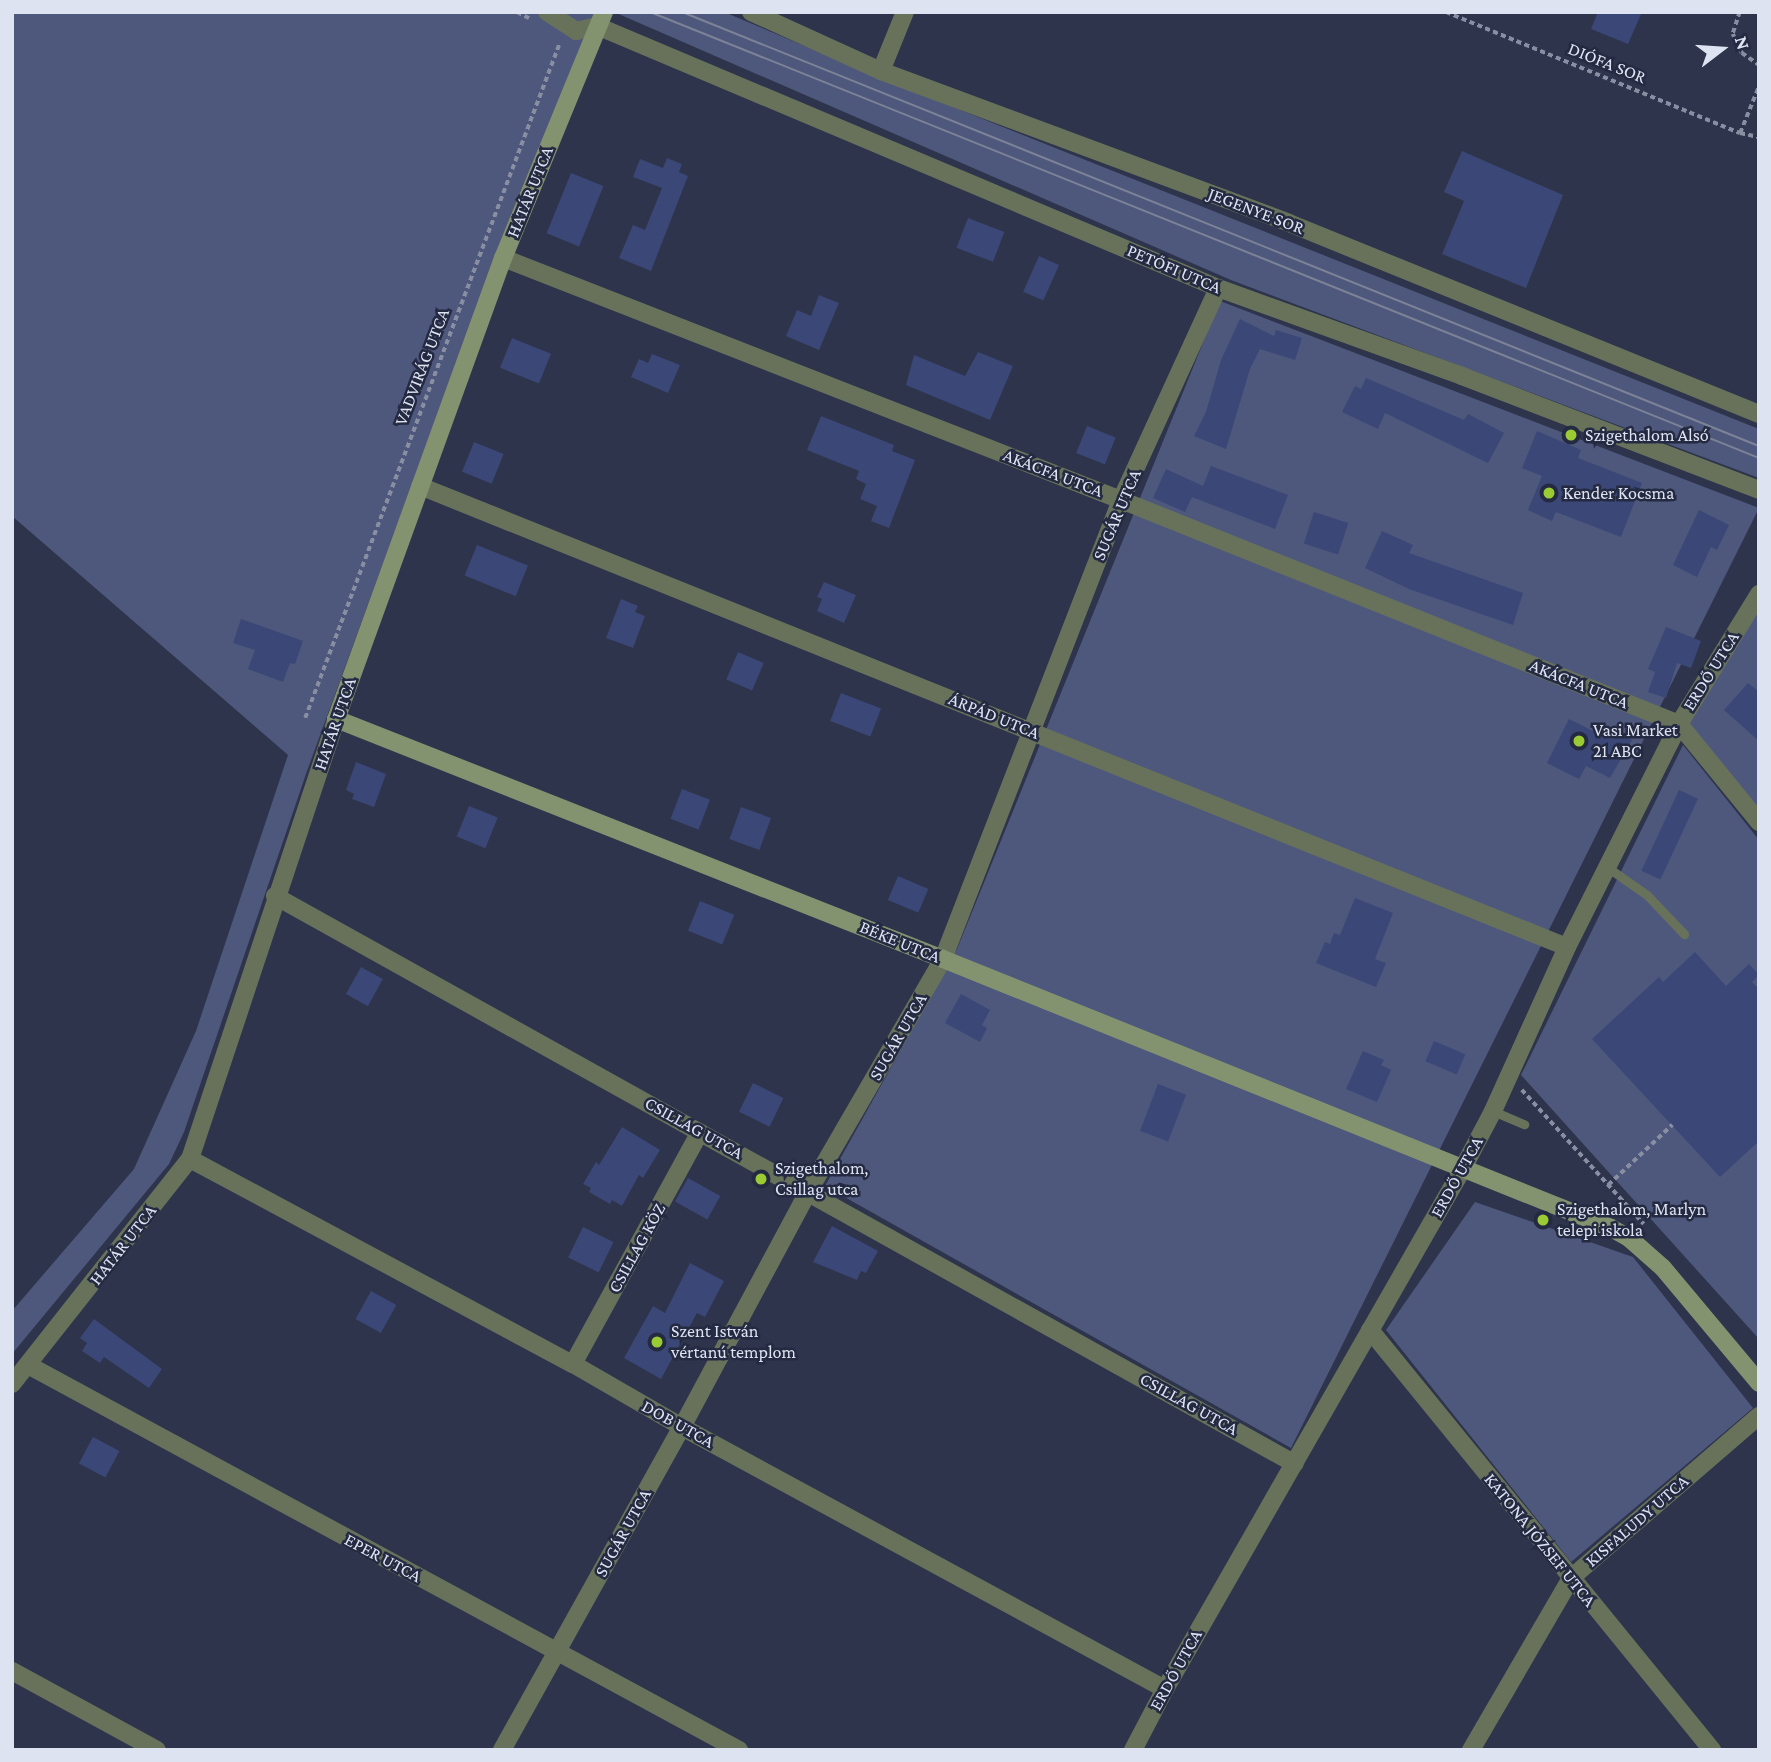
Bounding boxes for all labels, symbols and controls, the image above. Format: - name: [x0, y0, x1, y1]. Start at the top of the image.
- north arrow: [1687, 14, 1757, 84]
- text: N: [1731, 33, 1754, 52]
- street label: DIÓFA SOR: [1565, 38, 1649, 88]
- street label: HATÁR UTCA: [502, 143, 558, 241]
- street label: JEGENYE SOR: [1205, 183, 1307, 239]
- street label: PETŐFI UTCA: [1124, 239, 1224, 299]
- street label: VADVIRÁG UTCA: [390, 305, 454, 429]
- place label: Szigethalom Alsó: [1585, 424, 1709, 446]
- marker: Szigethalom Alsó: [1563, 427, 1579, 443]
- street label: AKÁCFA UTCA: [1000, 444, 1106, 502]
- street label: SUGÁR UTCA: [1088, 466, 1146, 564]
- place label: Kender Kocsma: [1563, 482, 1674, 504]
- marker: Kender Kocsma: [1541, 485, 1557, 501]
- street label: ERDŐ UTCA: [1678, 627, 1744, 715]
- street label: AKÁCFA UTCA: [1526, 654, 1632, 714]
- street label: HATÁR UTCA: [309, 675, 361, 773]
- street label: ÁRPÁD UTCA: [945, 688, 1043, 744]
- place label: Vasi Market 21 ABC: [1593, 720, 1678, 762]
- marker: Vasi Market 21 ABC: [1571, 733, 1587, 749]
- street label: BÉKE UTCA: [857, 916, 943, 968]
- street label: SUGÁR UTCA: [864, 990, 932, 1084]
- street label: CSILLAG UTCA: [641, 1092, 747, 1164]
- street label: ERDŐ UTCA: [1426, 1133, 1488, 1221]
- place label: Szigethalom, Csillag utca: [775, 1158, 868, 1200]
- marker: Szigethalom, Csillag utca: [753, 1171, 769, 1187]
- place label: Szigethalom, Marlyn telepi iskola: [1557, 1199, 1706, 1242]
- street label: HATÁR UTCA: [85, 1200, 161, 1290]
- street label: CSILLAG KÖZ: [604, 1200, 670, 1296]
- marker: Szigethalom, Marlyn telepi iskola: [1535, 1212, 1551, 1228]
- place label: Szent István vértanú templom: [671, 1321, 796, 1364]
- marker: Szent István vértanú templom: [649, 1334, 665, 1350]
- street label: CSILLAG UTCA: [1136, 1368, 1242, 1440]
- street label: DOB UTCA: [638, 1395, 718, 1453]
- street label: KATONA JÓZSEF UTCA: [1479, 1469, 1601, 1611]
- street label: KISFALUDY UTCA: [1581, 1470, 1693, 1572]
- street label: SUGÁR UTCA: [590, 1485, 656, 1581]
- street label: EPER UTCA: [341, 1529, 425, 1587]
- street label: ERDŐ UTCA: [1145, 1626, 1207, 1714]

